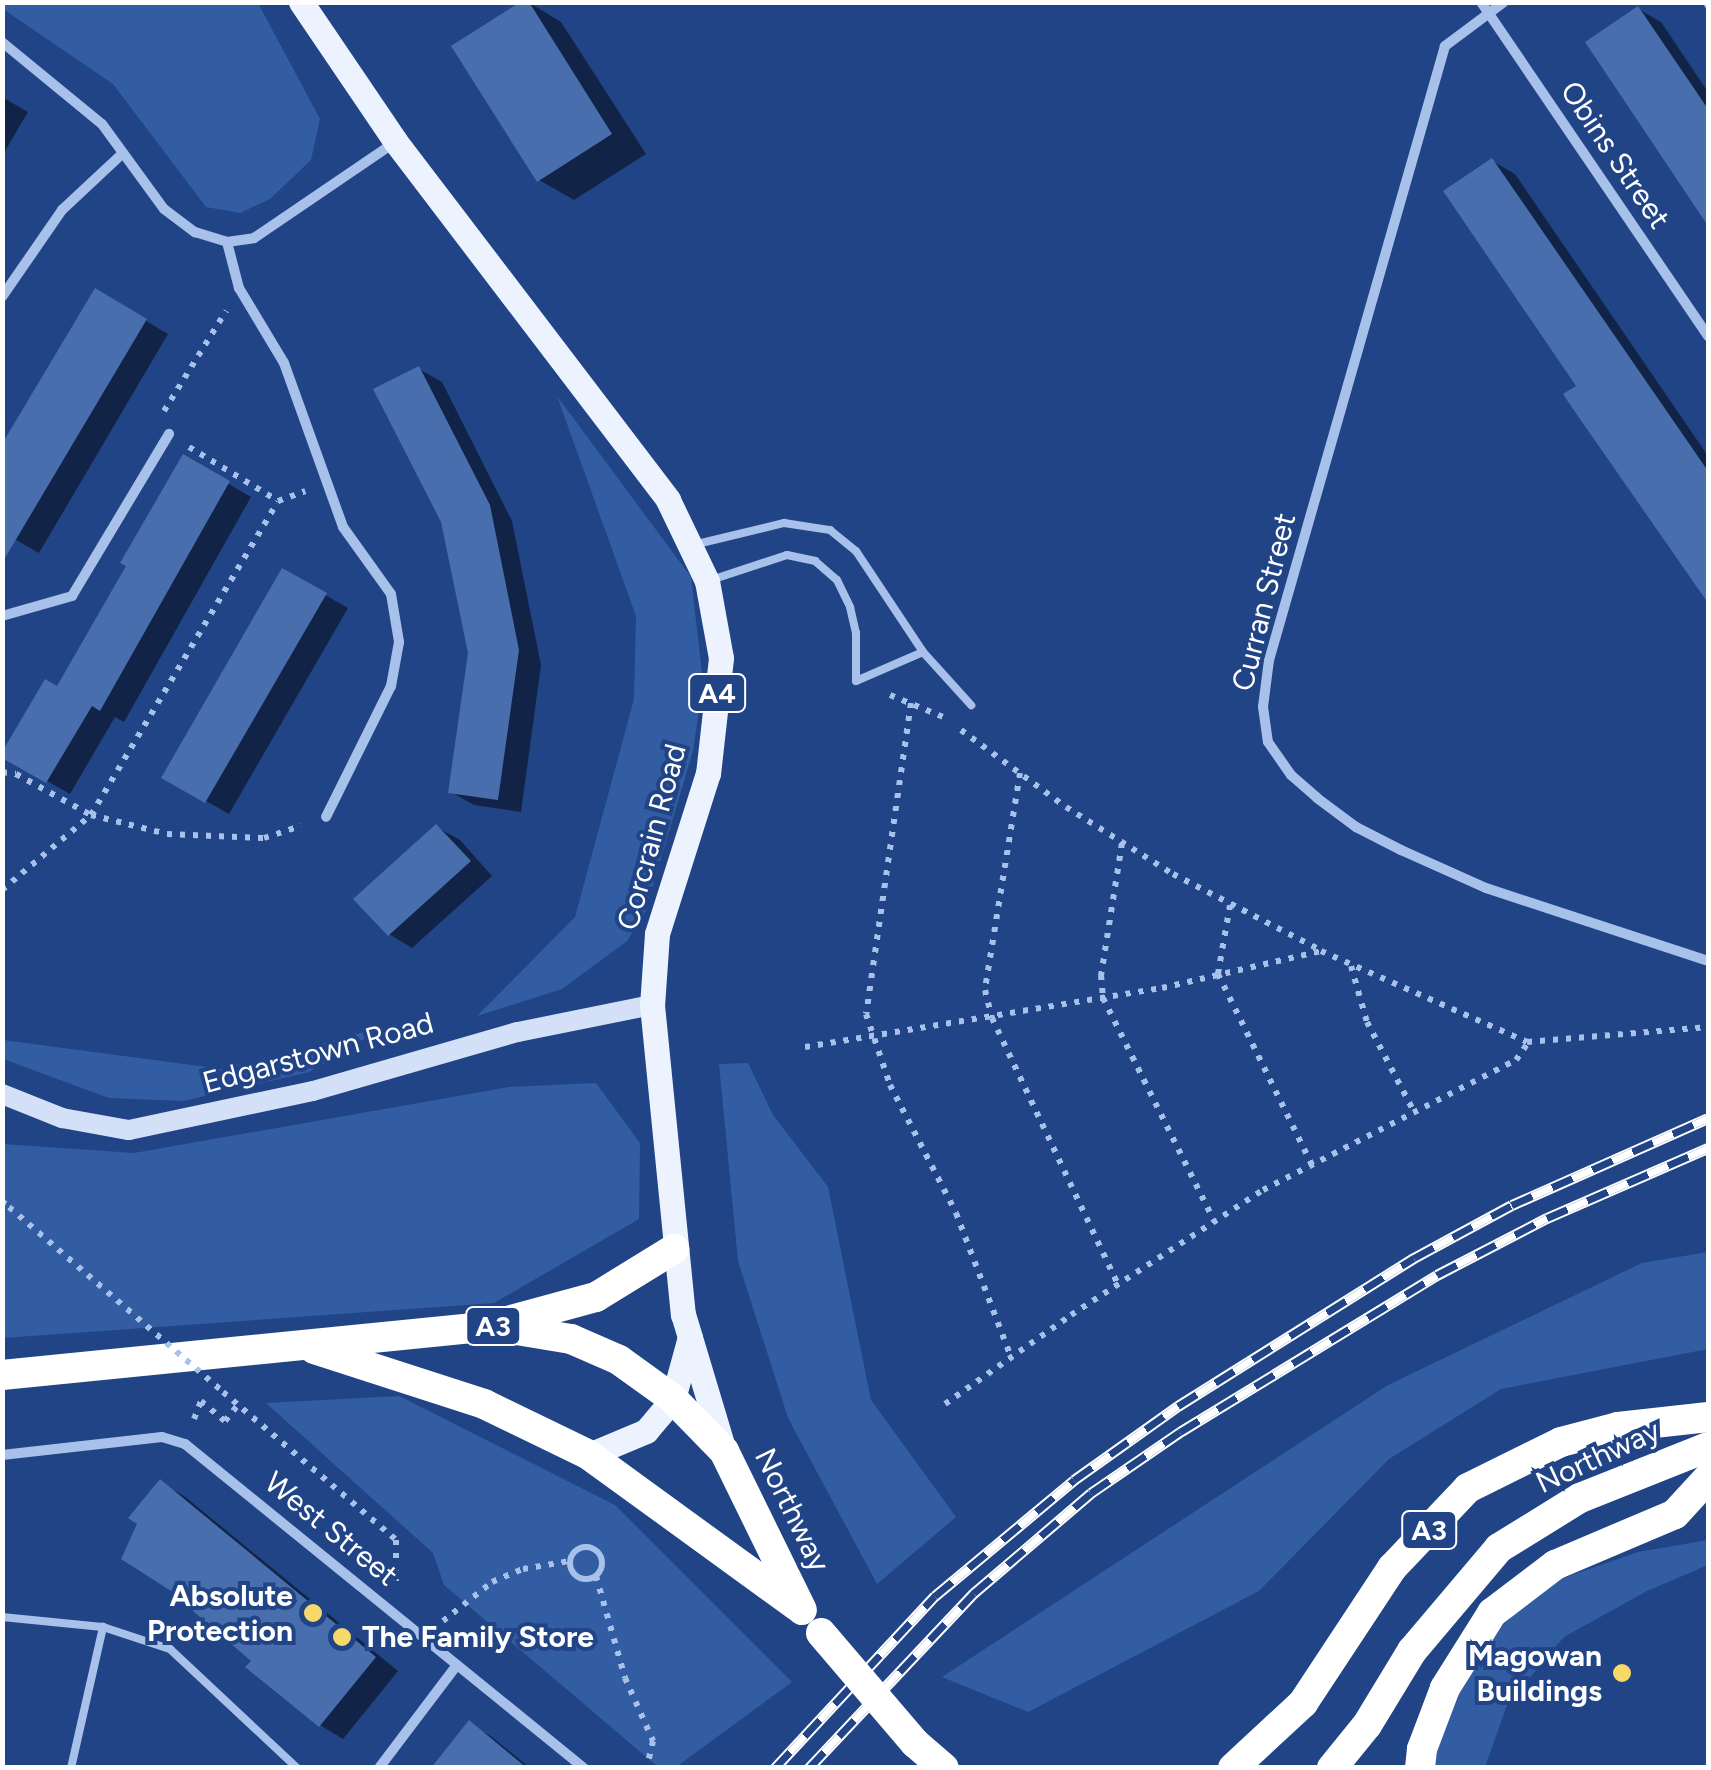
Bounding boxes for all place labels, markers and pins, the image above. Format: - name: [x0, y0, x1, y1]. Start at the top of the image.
- place label: Absolute Protection: [147, 1578, 293, 1648]
- marker: Absolute Protection: [302, 1602, 324, 1624]
- place label: The Family Store: [362, 1619, 594, 1655]
- marker: The Family Store: [331, 1626, 353, 1648]
- place label: Magowan Buildings: [1468, 1638, 1602, 1708]
- marker: Magowan Buildings: [1611, 1662, 1633, 1684]

